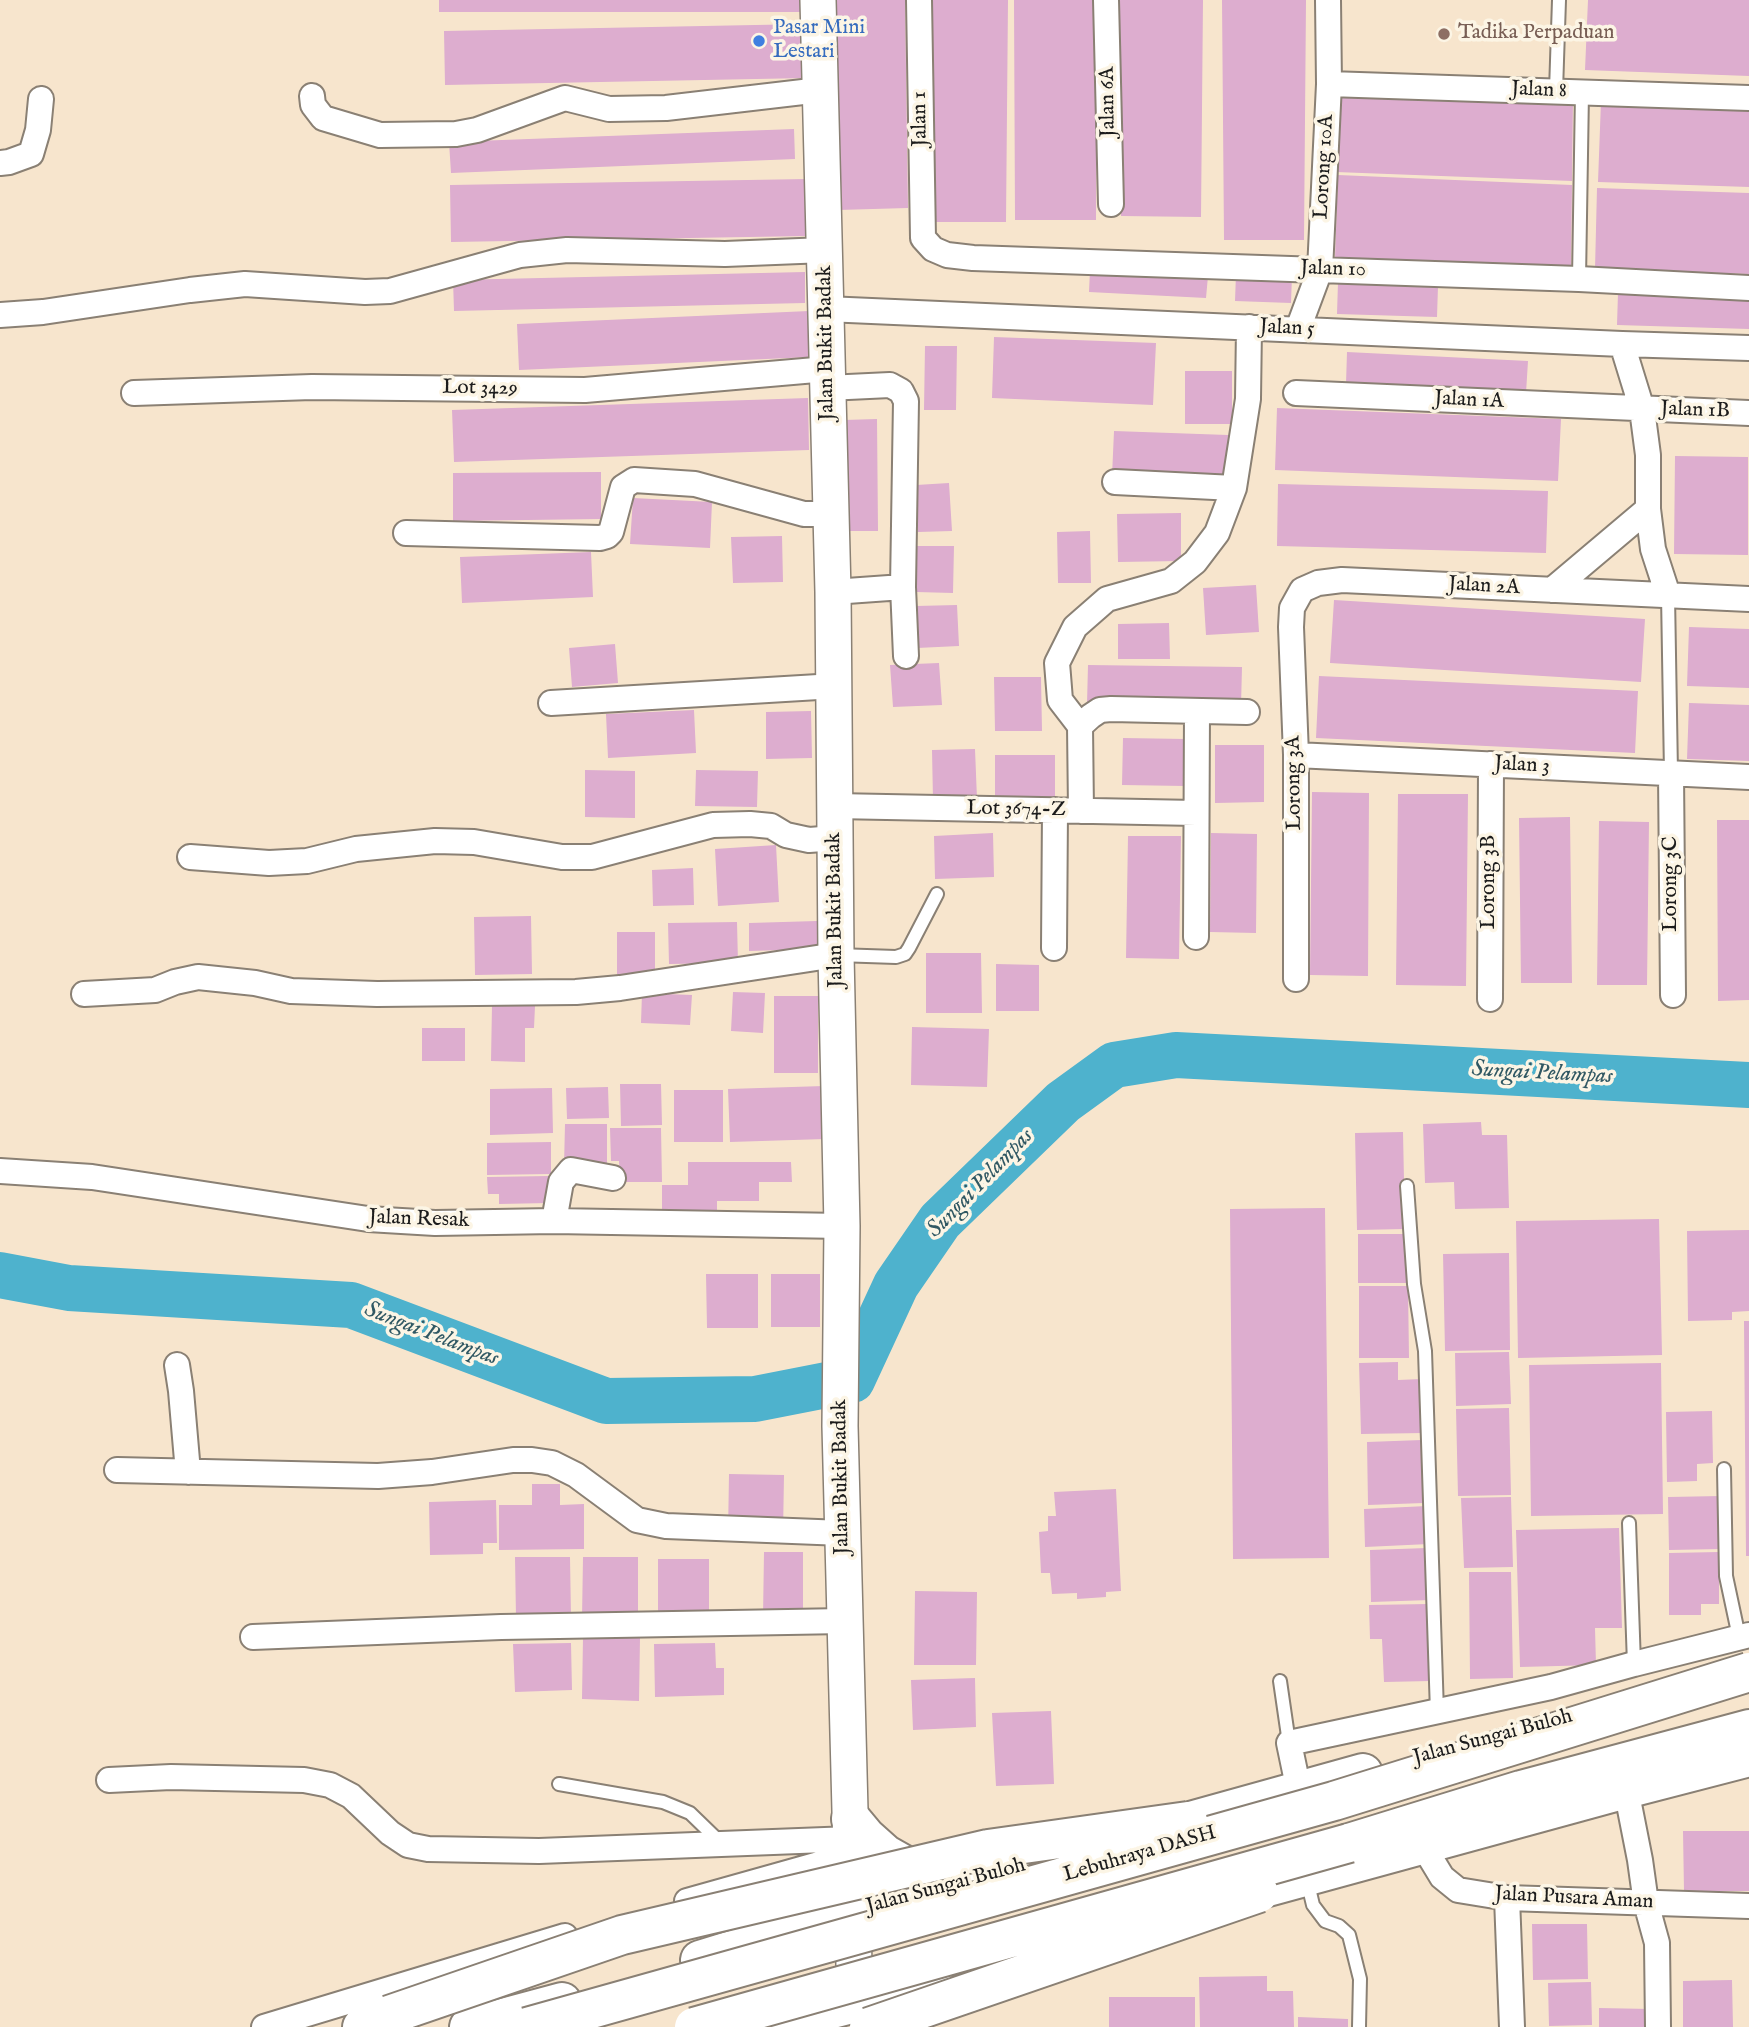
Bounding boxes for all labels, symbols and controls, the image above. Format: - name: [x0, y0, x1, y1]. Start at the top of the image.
- place label: Pasar Mini Lestari: [773, 16, 865, 66]
- place label: Tadika Perpaduan: [1458, 21, 1615, 47]
- marker: Tadika Perpaduan: [1436, 26, 1452, 42]
- marker: Pasar Mini Lestari: [751, 33, 767, 49]
- street label: Jalan 6A: [1096, 66, 1122, 138]
- street label: Jalan 8: [1511, 77, 1567, 105]
- street label: Jalan 1: [908, 91, 934, 147]
- street label: Lorong 10A: [1310, 114, 1340, 220]
- street label: Jalan 10: [1300, 256, 1366, 284]
- street label: Jalan Bukit Badak: [813, 265, 841, 421]
- street label: Jalan 5: [1259, 315, 1315, 343]
- street label: Lot 3429: [442, 376, 518, 402]
- street label: Jalan 1A: [1434, 387, 1504, 415]
- street label: Jalan 1B: [1660, 397, 1730, 425]
- street label: Jalan 2A: [1448, 573, 1520, 601]
- street label: Lorong 3A: [1282, 736, 1308, 830]
- street label: Jalan 3: [1494, 752, 1550, 780]
- street label: Lot 3674-Z: [966, 797, 1066, 823]
- street label: Jalan Bukit Badak: [822, 832, 850, 988]
- street label: Lorong 3B: [1477, 835, 1503, 929]
- street label: Lorong 3C: [1659, 836, 1685, 932]
- water label: Sungai Pelampas: [1471, 1057, 1613, 1091]
- water label: Sungai Pelampas: [922, 1124, 1040, 1244]
- street label: Jalan Resak: [368, 1206, 470, 1234]
- water label: Sungai Pelampas: [360, 1297, 502, 1373]
- street label: Jalan Bukit Badak: [828, 1399, 856, 1555]
- street label: Jalan Sungai Buloh: [1411, 1705, 1575, 1771]
- street label: Lebuhraya DASH: [1061, 1821, 1219, 1889]
- street label: Jalan Sungai Buloh: [864, 1854, 1028, 1920]
- street label: Jalan Pusara Aman: [1494, 1882, 1654, 1916]

